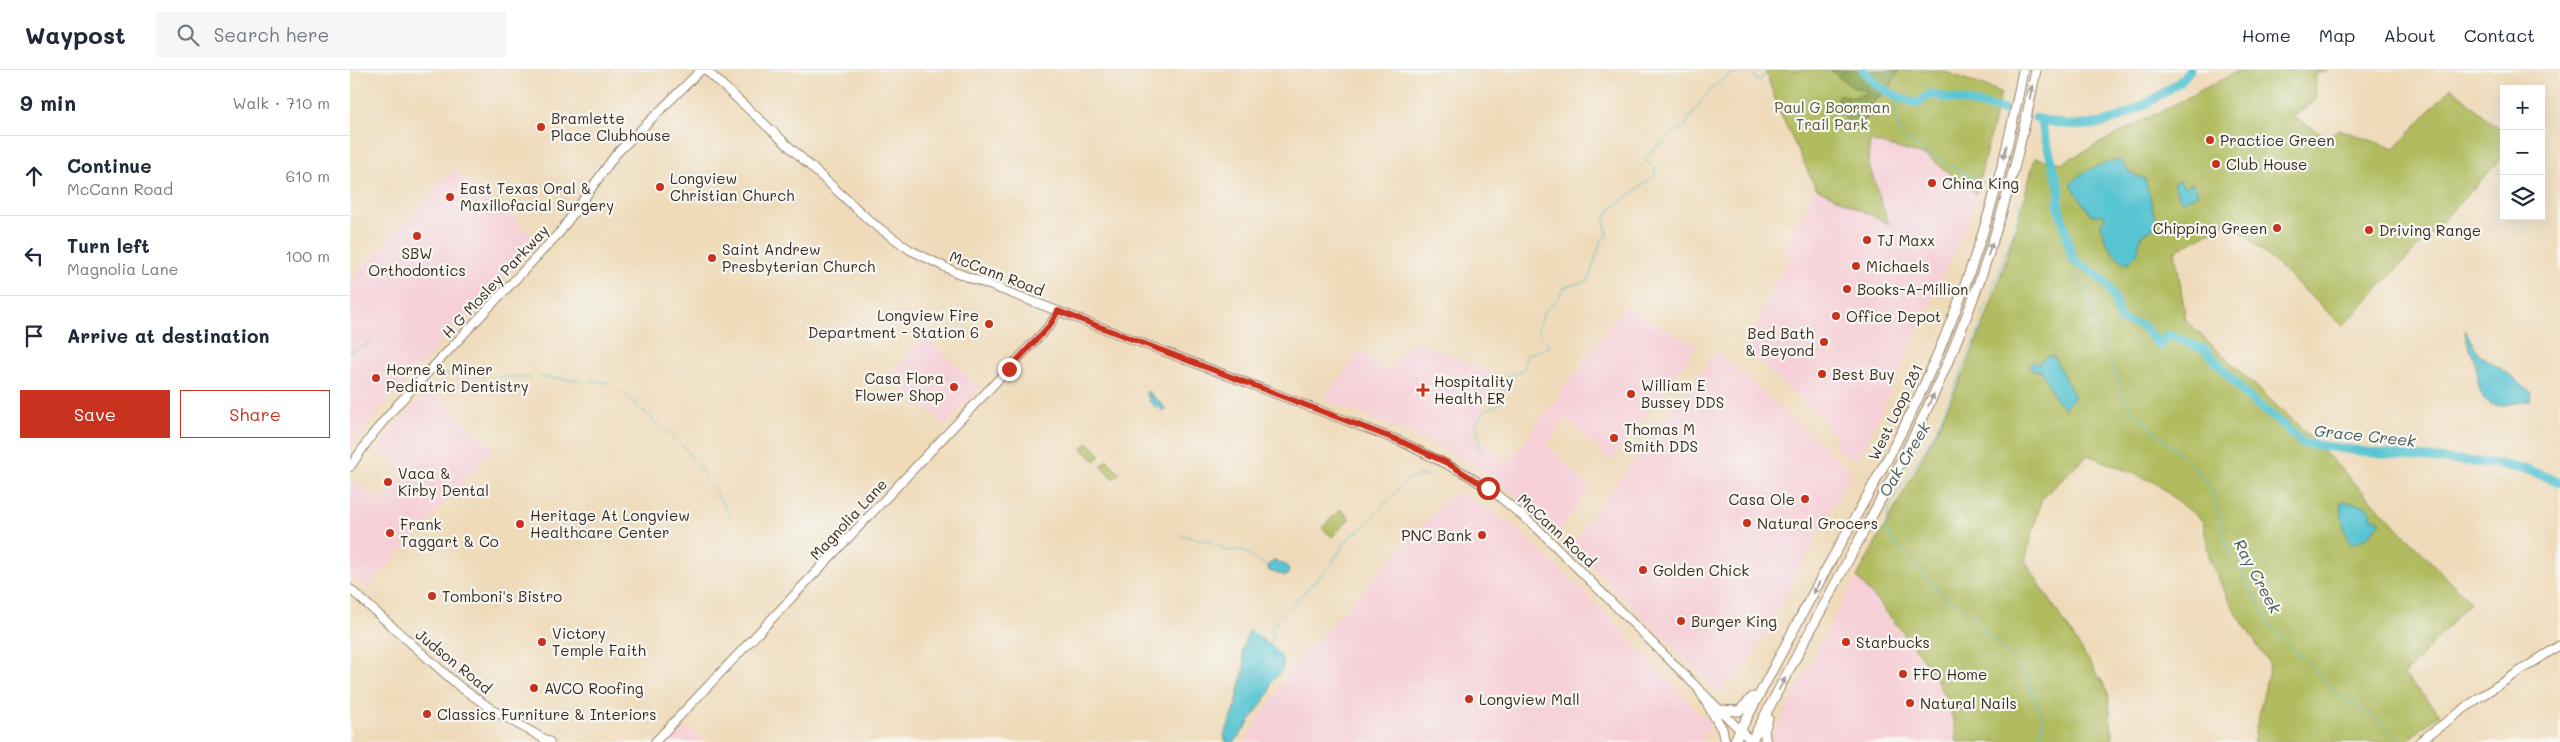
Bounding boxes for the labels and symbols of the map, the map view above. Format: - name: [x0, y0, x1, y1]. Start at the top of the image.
- one-way arrow: [2028, 84, 2036, 100]
- park label: Paul G Boorman Trail Park: [1774, 97, 1890, 134]
- place label: Bramlette Place Clubhouse: [551, 108, 671, 145]
- marker: Bramlette Place Clubhouse: [535, 121, 547, 133]
- place label: Practice Green: [2220, 130, 2334, 150]
- marker: Practice Green: [2204, 134, 2216, 146]
- one-way arrow: [2001, 144, 2009, 159]
- place label: Club House: [2226, 154, 2307, 174]
- marker: Club House: [2210, 158, 2222, 170]
- place label: Longview Christian Church: [670, 168, 794, 205]
- place label: China King: [1942, 173, 2019, 193]
- marker: China King: [1926, 177, 1938, 189]
- place label: East Texas Oral & Maxillofacial Surgery: [460, 178, 614, 215]
- marker: Longview Christian Church: [654, 181, 666, 193]
- marker: East Texas Oral & Maxillofacial Surgery: [444, 191, 456, 203]
- place label: Chipping Green: [2153, 218, 2267, 238]
- street label: H G Mosley Parkway: [437, 220, 553, 342]
- place label: Driving Range: [2379, 220, 2481, 240]
- marker: Chipping Green: [2271, 222, 2283, 234]
- marker: Driving Range: [2363, 224, 2375, 236]
- marker: SBW Orthodontics: [411, 230, 423, 242]
- place label: TJ Maxx: [1877, 230, 1935, 250]
- marker: TJ Maxx: [1861, 234, 1873, 246]
- place label: Saint Andrew Presbyterian Church: [722, 239, 875, 276]
- one-way arrow: [1987, 242, 1995, 257]
- place label: SBW Orthodontics: [368, 243, 466, 280]
- street label: McCann Road: [947, 246, 1047, 300]
- marker: Saint Andrew Presbyterian Church: [706, 252, 718, 264]
- place label: Michaels: [1866, 256, 1930, 276]
- marker: Michaels: [1850, 260, 1862, 272]
- place label: Books-A-Million: [1857, 279, 1968, 299]
- marker: Books-A-Million: [1841, 283, 1853, 295]
- place label: Longview Fire Department - Station 6: [808, 305, 979, 342]
- place label: Office Depot: [1846, 306, 1941, 326]
- marker: Office Depot: [1830, 310, 1842, 322]
- marker: Longview Fire Department - Station 6: [983, 318, 995, 330]
- place label: Bed Bath & Beyond: [1745, 323, 1814, 360]
- marker: Bed Bath & Beyond: [1818, 336, 1830, 348]
- route end: [998, 358, 1021, 381]
- place label: Horne & Miner Pediatric Dentistry: [386, 359, 529, 396]
- street label: West Loop 281: [1863, 360, 1927, 464]
- place label: Best Buy: [1832, 364, 1895, 384]
- place label: Casa Flora Flower Shop: [855, 368, 944, 405]
- marker: Best Buy: [1816, 368, 1828, 380]
- place label: Hospitality Health ER: [1434, 371, 1514, 408]
- marker: Horne & Miner Pediatric Dentistry: [370, 372, 382, 384]
- place label: William E Bussey DDS: [1641, 375, 1724, 412]
- marker: Casa Flora Flower Shop: [948, 381, 960, 393]
- marker: Hospitality Health ER: [1416, 383, 1430, 397]
- marker: William E Bussey DDS: [1625, 388, 1637, 400]
- one-way arrow: [1927, 393, 1935, 407]
- water label: Oak Creek: [1873, 417, 1935, 500]
- place label: Thomas M Smith DDS: [1624, 419, 1698, 456]
- water label: Grace Creek: [2313, 419, 2417, 451]
- marker: Thomas M Smith DDS: [1608, 432, 1620, 444]
- place label: Vaca & Kirby Dental: [398, 463, 489, 500]
- street label: Magnolia Lane: [805, 474, 891, 564]
- marker: Vaca & Kirby Dental: [382, 476, 394, 488]
- route start: [1477, 477, 1500, 500]
- street label: McCann Road: [1514, 489, 1600, 571]
- place label: Casa Ole: [1729, 489, 1795, 509]
- marker: Casa Ole: [1799, 493, 1811, 505]
- place label: Heritage At Longview Healthcare Center: [530, 505, 690, 542]
- place label: Natural Grocers: [1757, 513, 1878, 533]
- place label: Frank Taggart & Co: [400, 514, 499, 551]
- marker: Natural Grocers: [1741, 517, 1753, 529]
- marker: Heritage At Longview Healthcare Center: [514, 518, 526, 530]
- place label: PNC Bank: [1401, 525, 1472, 545]
- marker: Frank Taggart & Co: [384, 527, 396, 539]
- marker: PNC Bank: [1476, 529, 1488, 541]
- water label: Ray Creek: [2230, 535, 2287, 617]
- place label: Golden Chick: [1653, 560, 1749, 580]
- marker: Golden Chick: [1637, 564, 1649, 576]
- one-way arrow: [1812, 581, 1820, 595]
- place label: Tomboni's Bistro: [442, 586, 562, 606]
- marker: Tomboni's Bistro: [426, 590, 438, 602]
- place label: Burger King: [1691, 611, 1777, 631]
- marker: Burger King: [1675, 615, 1687, 627]
- place label: Victory Temple Faith: [552, 623, 646, 660]
- street label: Judson Road: [412, 624, 496, 698]
- place label: Starbucks: [1856, 632, 1930, 652]
- marker: Victory Temple Faith: [536, 636, 548, 648]
- marker: Starbucks: [1840, 636, 1852, 648]
- place label: FFO Home: [1913, 664, 1987, 684]
- marker: FFO Home: [1897, 668, 1909, 680]
- one-way arrow: [1778, 676, 1786, 691]
- place label: AVCO Roofing: [544, 678, 644, 698]
- marker: AVCO Roofing: [528, 682, 540, 694]
- place label: Longview Mall: [1479, 689, 1580, 709]
- marker: Longview Mall: [1463, 693, 1475, 705]
- place label: Natural Nails: [1920, 693, 2017, 713]
- marker: Natural Nails: [1904, 697, 1916, 709]
- place label: Classics Furniture & Interiors: [437, 704, 657, 724]
- marker: Classics Furniture & Interiors: [421, 708, 433, 720]

